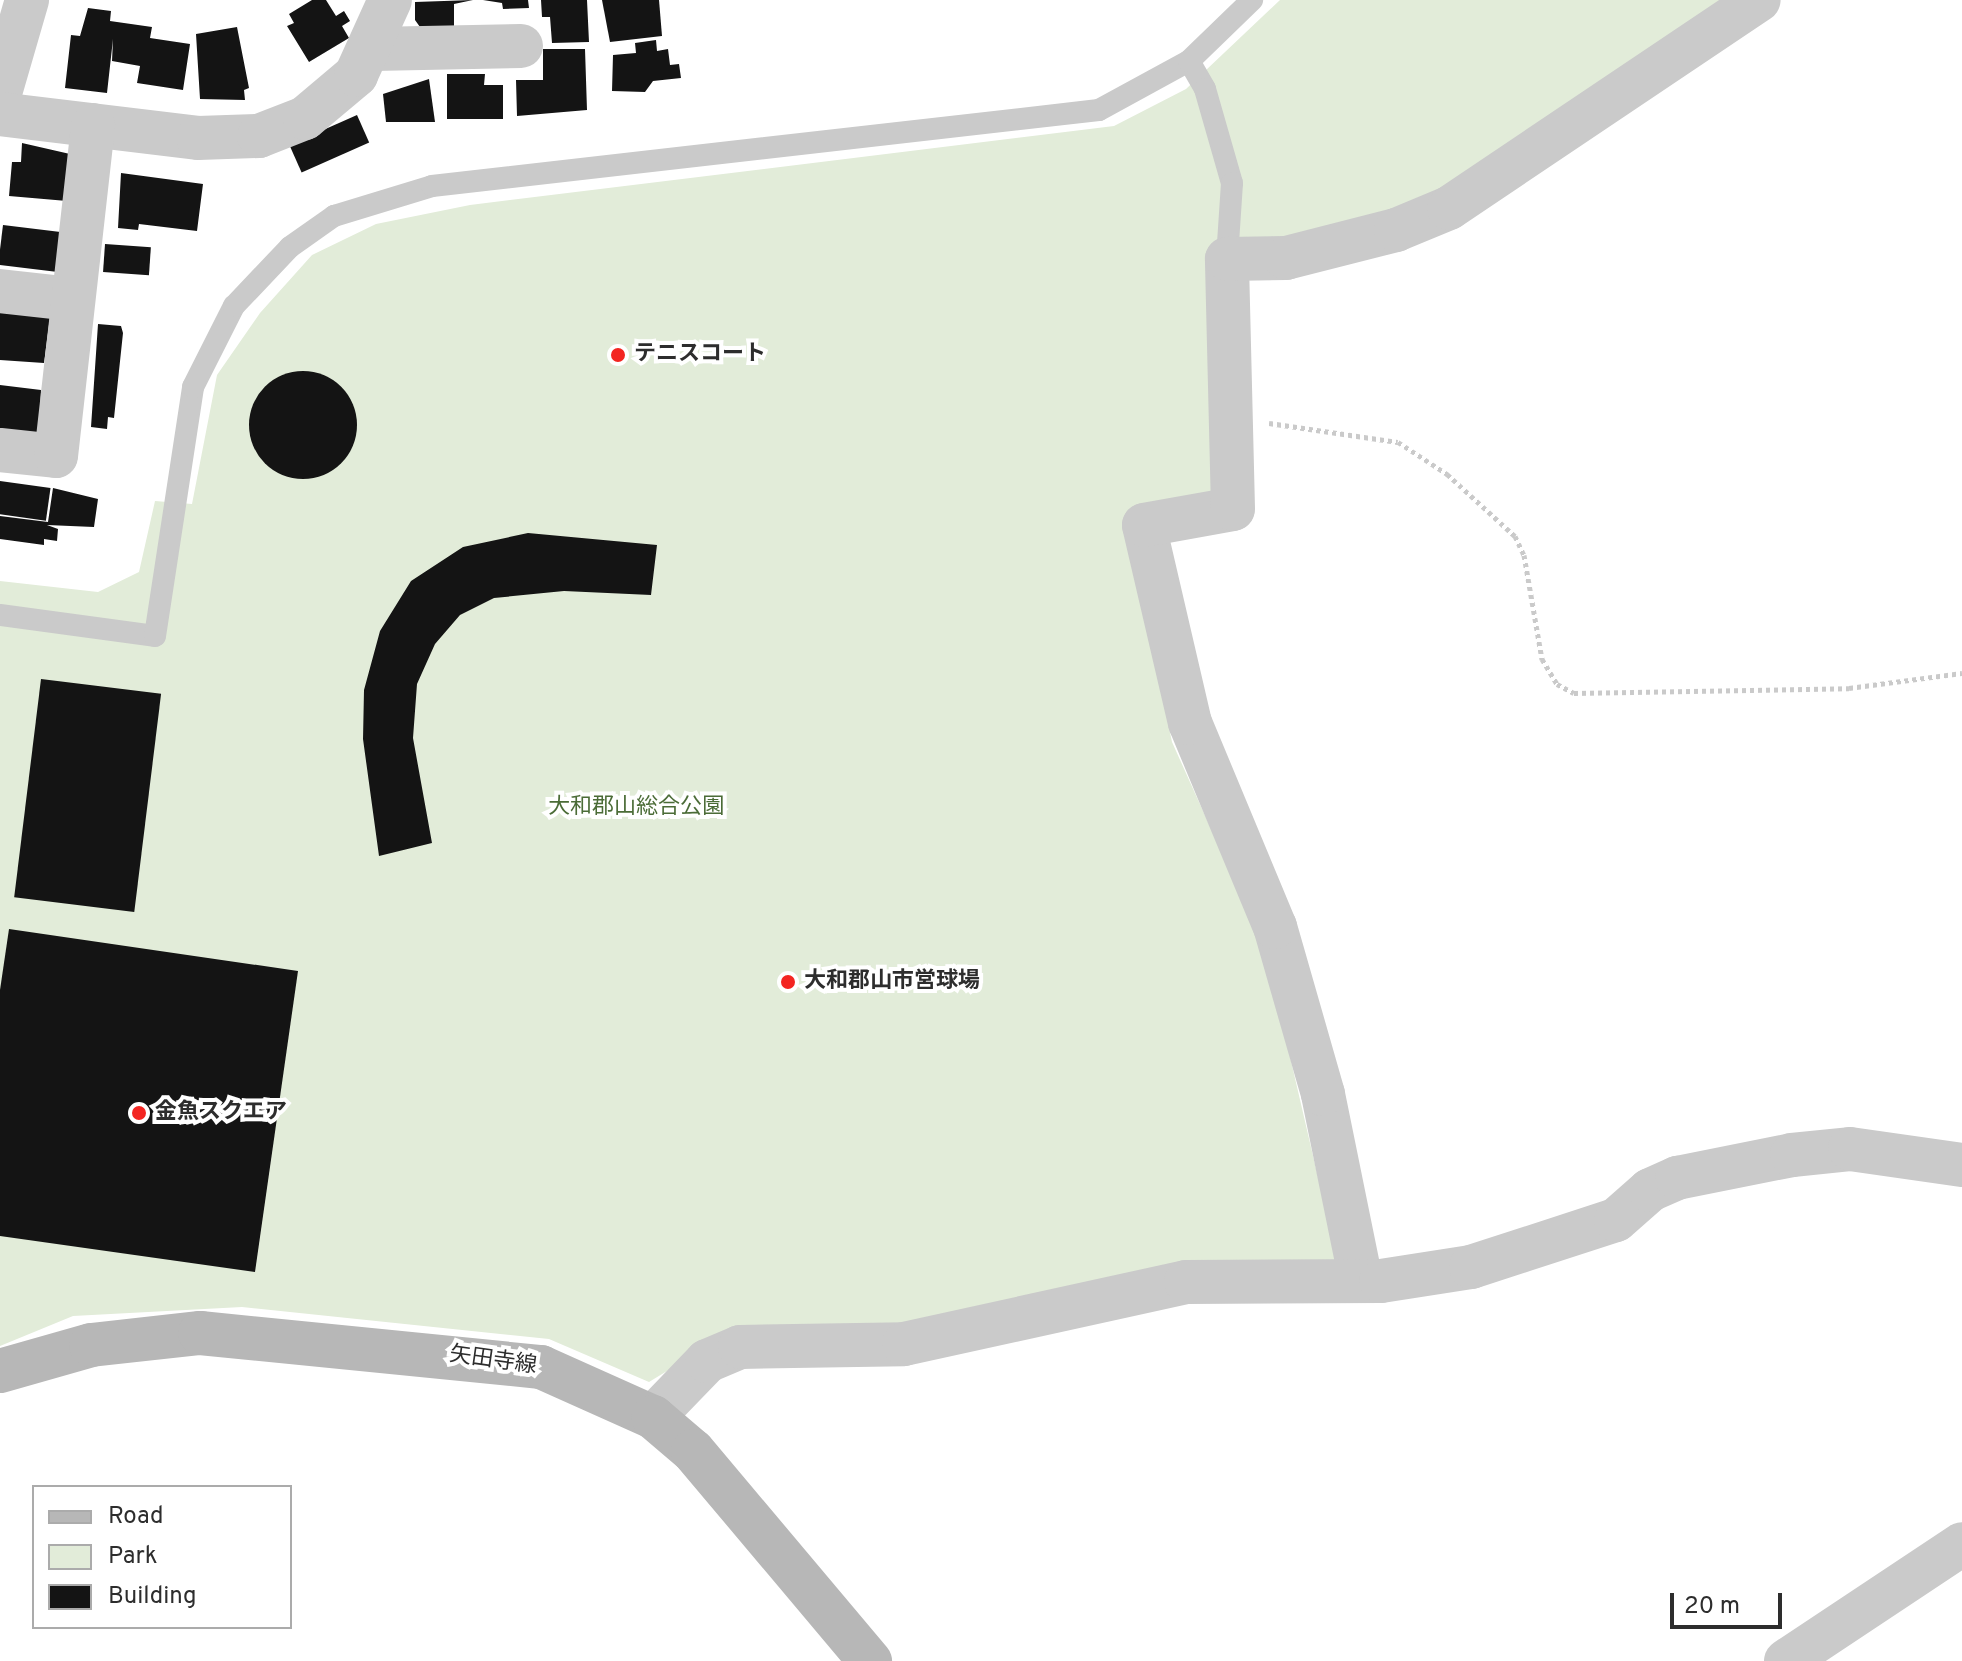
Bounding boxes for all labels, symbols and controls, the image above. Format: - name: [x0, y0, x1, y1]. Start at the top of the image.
- place label: テニスコート: [634, 342, 766, 368]
- marker: テニスコート: [609, 346, 627, 364]
- park label: 大和郡山総合公園: [548, 795, 724, 821]
- place label: 大和郡山市営球場: [804, 969, 980, 995]
- marker: 大和郡山市営球場: [779, 973, 797, 991]
- place label: 金魚スクエア: [155, 1100, 287, 1126]
- marker: 金魚スクエア: [130, 1104, 148, 1122]
- street label: 矢田寺線: [448, 1342, 538, 1380]
- legend: [32, 1485, 292, 1629]
- text: Road: [108, 1502, 164, 1532]
- text: Park: [108, 1542, 158, 1572]
- scale bar: [1674, 1577, 1786, 1627]
- text: Building: [108, 1582, 197, 1612]
- text: 20 m: [1684, 1592, 1740, 1622]

